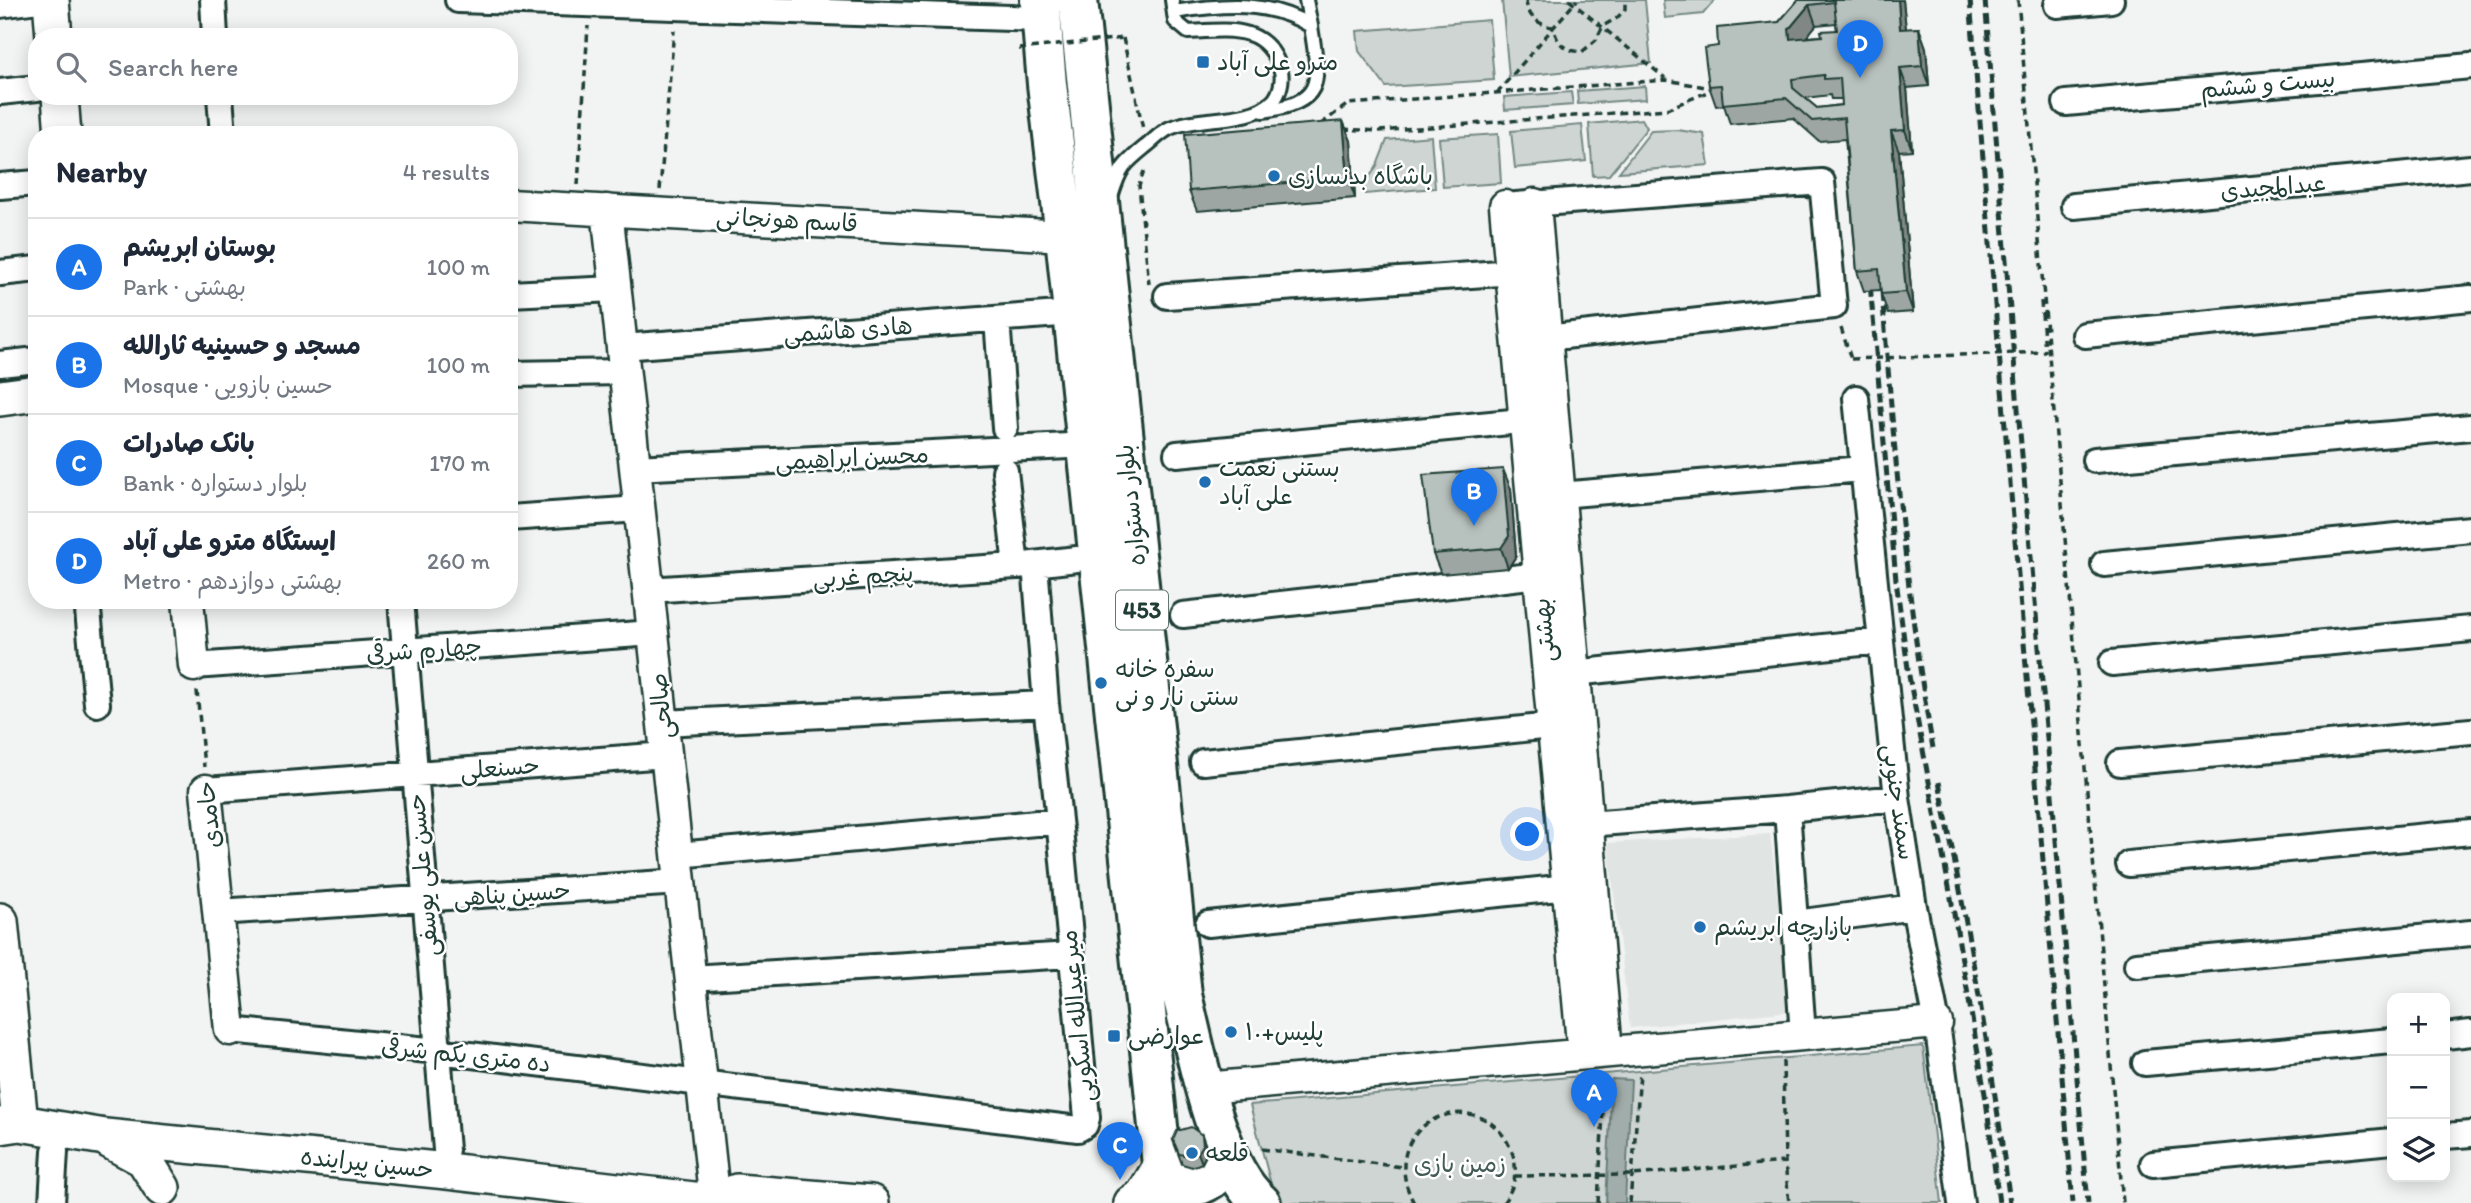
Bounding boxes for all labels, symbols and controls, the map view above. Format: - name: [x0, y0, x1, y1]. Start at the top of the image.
- pin: D: [1837, 20, 1883, 78]
- search box: [28, 28, 518, 105]
- place label: مترو علی آباد: [1217, 47, 1338, 77]
- icon: search: [52, 48, 90, 86]
- text: Search here: [108, 51, 238, 83]
- marker: مترو علی آباد: [1195, 54, 1211, 70]
- street label: بیست و ششم: [2199, 63, 2337, 108]
- text: Nearby: [56, 153, 147, 190]
- text: 4 results: [403, 158, 490, 186]
- place label: باشگاه بدنسازی: [1288, 161, 1433, 190]
- street label: عبدالمجیدی: [2219, 167, 2327, 206]
- marker: باشگاه بدنسازی: [1266, 168, 1282, 184]
- street label: قاسم هونجانی: [715, 201, 859, 242]
- text: بوستان ابریشم: [123, 231, 276, 263]
- text: A: [72, 253, 86, 281]
- text: 100 m: [426, 253, 490, 281]
- text: Park · بهشتی: [123, 273, 246, 301]
- street label: هادی هاشمی: [783, 311, 913, 349]
- text: مسجد و حسینیه ثارالله: [123, 329, 361, 361]
- text: B: [72, 351, 86, 379]
- text: 100 m: [426, 351, 490, 379]
- text: Mosque · حسین بازویی: [123, 371, 333, 399]
- text: بانک صادرات: [123, 427, 255, 459]
- street label: محسن ابراهیمی: [774, 439, 930, 477]
- street label: بلوار دستواره: [1110, 443, 1152, 567]
- text: C: [72, 449, 86, 477]
- text: 170 m: [429, 449, 490, 477]
- place label: بستنی نعمت علی آباد: [1219, 453, 1340, 511]
- pin: B: [1451, 468, 1497, 526]
- text: Bank · بلوار دستواره: [123, 469, 307, 497]
- marker: بستنی نعمت علی آباد: [1197, 474, 1213, 490]
- text: ایستگاه مترو علی آباد: [123, 525, 336, 557]
- text: D: [71, 547, 87, 575]
- text: 260 m: [427, 547, 490, 575]
- street label: پنجم غربی: [812, 558, 915, 597]
- text: Metro · بهشتی دوازدهم: [123, 567, 342, 595]
- road number: 453: [1116, 590, 1168, 630]
- street label: بهشتی: [1526, 597, 1562, 663]
- street label: چهارم شرقی: [365, 631, 483, 672]
- place label: سفره خانه سنتی نار و نی: [1115, 654, 1239, 712]
- street label: صالحی: [643, 672, 679, 740]
- marker: سفره خانه سنتی نار و نی: [1093, 675, 1109, 691]
- street label: سمند جنوبی: [1875, 742, 1922, 862]
- street label: حسنعلی: [459, 750, 540, 786]
- street label: حامدی: [191, 780, 226, 850]
- street label: حسن علی یوسفی: [401, 792, 445, 958]
- your location: [1510, 817, 1544, 851]
- street label: حسین پناهی: [452, 875, 572, 913]
- place label: بازارچه ابریشم: [1714, 912, 1852, 945]
- marker: بازارچه ابریشم: [1692, 919, 1708, 935]
- street label: میرعبدالله اسکویی: [1053, 928, 1101, 1104]
- map controls: [2387, 993, 2450, 1182]
- button: +: [2387, 993, 2450, 1056]
- place label: پلیس+۱۰: [1245, 1017, 1324, 1047]
- place label: عوارضی: [1128, 1021, 1206, 1051]
- marker: پلیس+۱۰: [1223, 1024, 1239, 1040]
- marker: عوارضی: [1106, 1028, 1122, 1044]
- street label: ده متری یکم شرقی: [379, 1031, 552, 1082]
- button: −: [2387, 1056, 2450, 1119]
- pin: A: [1571, 1069, 1617, 1127]
- button: layers: [2387, 1119, 2450, 1182]
- pin: C: [1097, 1122, 1143, 1180]
- place label: قلعه: [1206, 1138, 1249, 1167]
- street label: حسین پیراینده: [299, 1141, 435, 1185]
- marker: قلعه: [1184, 1145, 1200, 1161]
- park label: زمین بازی: [1414, 1149, 1506, 1178]

